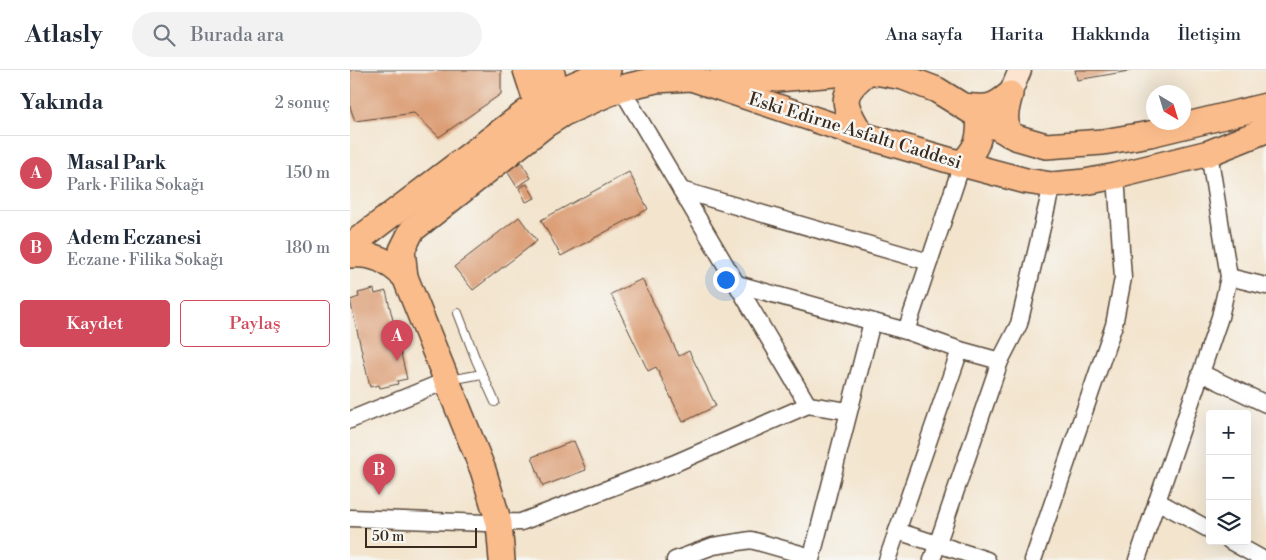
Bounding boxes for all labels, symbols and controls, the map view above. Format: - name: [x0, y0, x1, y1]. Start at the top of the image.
- search box: [132, 12, 482, 57]
- text: Atlasly: [25, 20, 102, 50]
- icon: search: [150, 21, 178, 49]
- text: Burada ara: [190, 23, 284, 47]
- text: Ana sayfa: [885, 23, 963, 46]
- text: Harita: [991, 23, 1044, 46]
- text: Hakkında: [1072, 23, 1150, 46]
- text: İletişim: [1178, 23, 1241, 46]
- north arrow: [1146, 85, 1191, 130]
- street label: Eski Edirne Asfaltı Caddesi: [746, 88, 964, 174]
- text: Yakında: [20, 90, 103, 116]
- text: 2 sonuç: [275, 93, 330, 113]
- text: Masal Park: [67, 151, 166, 175]
- text: A: [30, 163, 42, 183]
- text: 150 m: [286, 163, 330, 183]
- text: Park · Filika Sokağı: [67, 175, 204, 195]
- text: Adem Eczanesi: [67, 226, 201, 250]
- text: B: [30, 238, 42, 258]
- text: 180 m: [286, 238, 330, 258]
- text: Eczane · Filika Sokağı: [67, 250, 224, 270]
- your location: [713, 267, 739, 293]
- button: Kaydet: [20, 300, 170, 347]
- button: Paylaş: [180, 300, 330, 347]
- pin: A: [381, 320, 413, 361]
- map controls: [1206, 410, 1251, 545]
- button: +: [1206, 410, 1251, 455]
- pin: B: [363, 454, 395, 495]
- button: −: [1206, 455, 1251, 500]
- button: layers: [1206, 500, 1251, 545]
- scale bar: [365, 525, 478, 548]
- text: 50 m: [372, 528, 404, 546]

